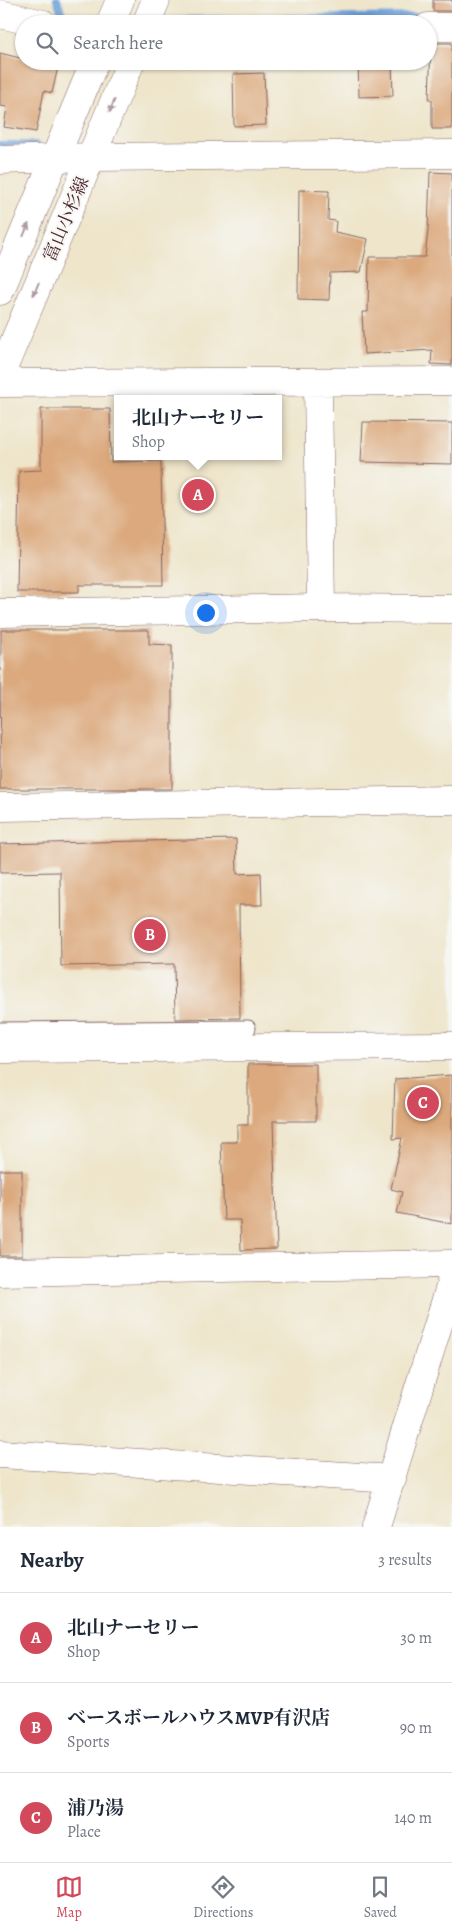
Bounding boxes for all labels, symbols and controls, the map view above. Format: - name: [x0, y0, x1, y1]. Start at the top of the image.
- search box: [15, 15, 437, 70]
- icon: search: [33, 29, 61, 57]
- text: Search here: [73, 30, 163, 56]
- one-way arrow: [108, 99, 116, 113]
- street label: 富山小杉線: [37, 173, 95, 265]
- one-way arrow: [22, 223, 30, 237]
- one-way arrow: [32, 282, 40, 296]
- popup: [114, 395, 282, 460]
- text: 北山ナーセリー: [132, 405, 264, 431]
- text: Shop: [132, 431, 165, 453]
- pin: A: [182, 476, 214, 514]
- your location: [193, 600, 219, 626]
- pin: B: [134, 916, 166, 954]
- pin: C: [407, 1084, 439, 1122]
- text: Nearby: [20, 1546, 83, 1574]
- text: 3 results: [378, 1549, 432, 1571]
- text: 北山ナーセリー: [67, 1615, 200, 1641]
- text: A: [31, 1627, 41, 1649]
- text: 30 m: [400, 1627, 432, 1649]
- text: Shop: [67, 1641, 100, 1663]
- text: ベースボールハウスMVP有沢店: [67, 1705, 330, 1731]
- text: B: [31, 1717, 41, 1739]
- text: 90 m: [400, 1717, 432, 1739]
- text: Sports: [67, 1731, 110, 1753]
- text: 浦乃湯: [67, 1795, 124, 1821]
- text: C: [31, 1807, 41, 1829]
- text: 140 m: [394, 1807, 432, 1829]
- text: Place: [67, 1821, 101, 1843]
- tab: Map: [55, 1873, 83, 1922]
- tab: Directions: [193, 1873, 253, 1922]
- tab: Saved: [364, 1873, 397, 1922]

